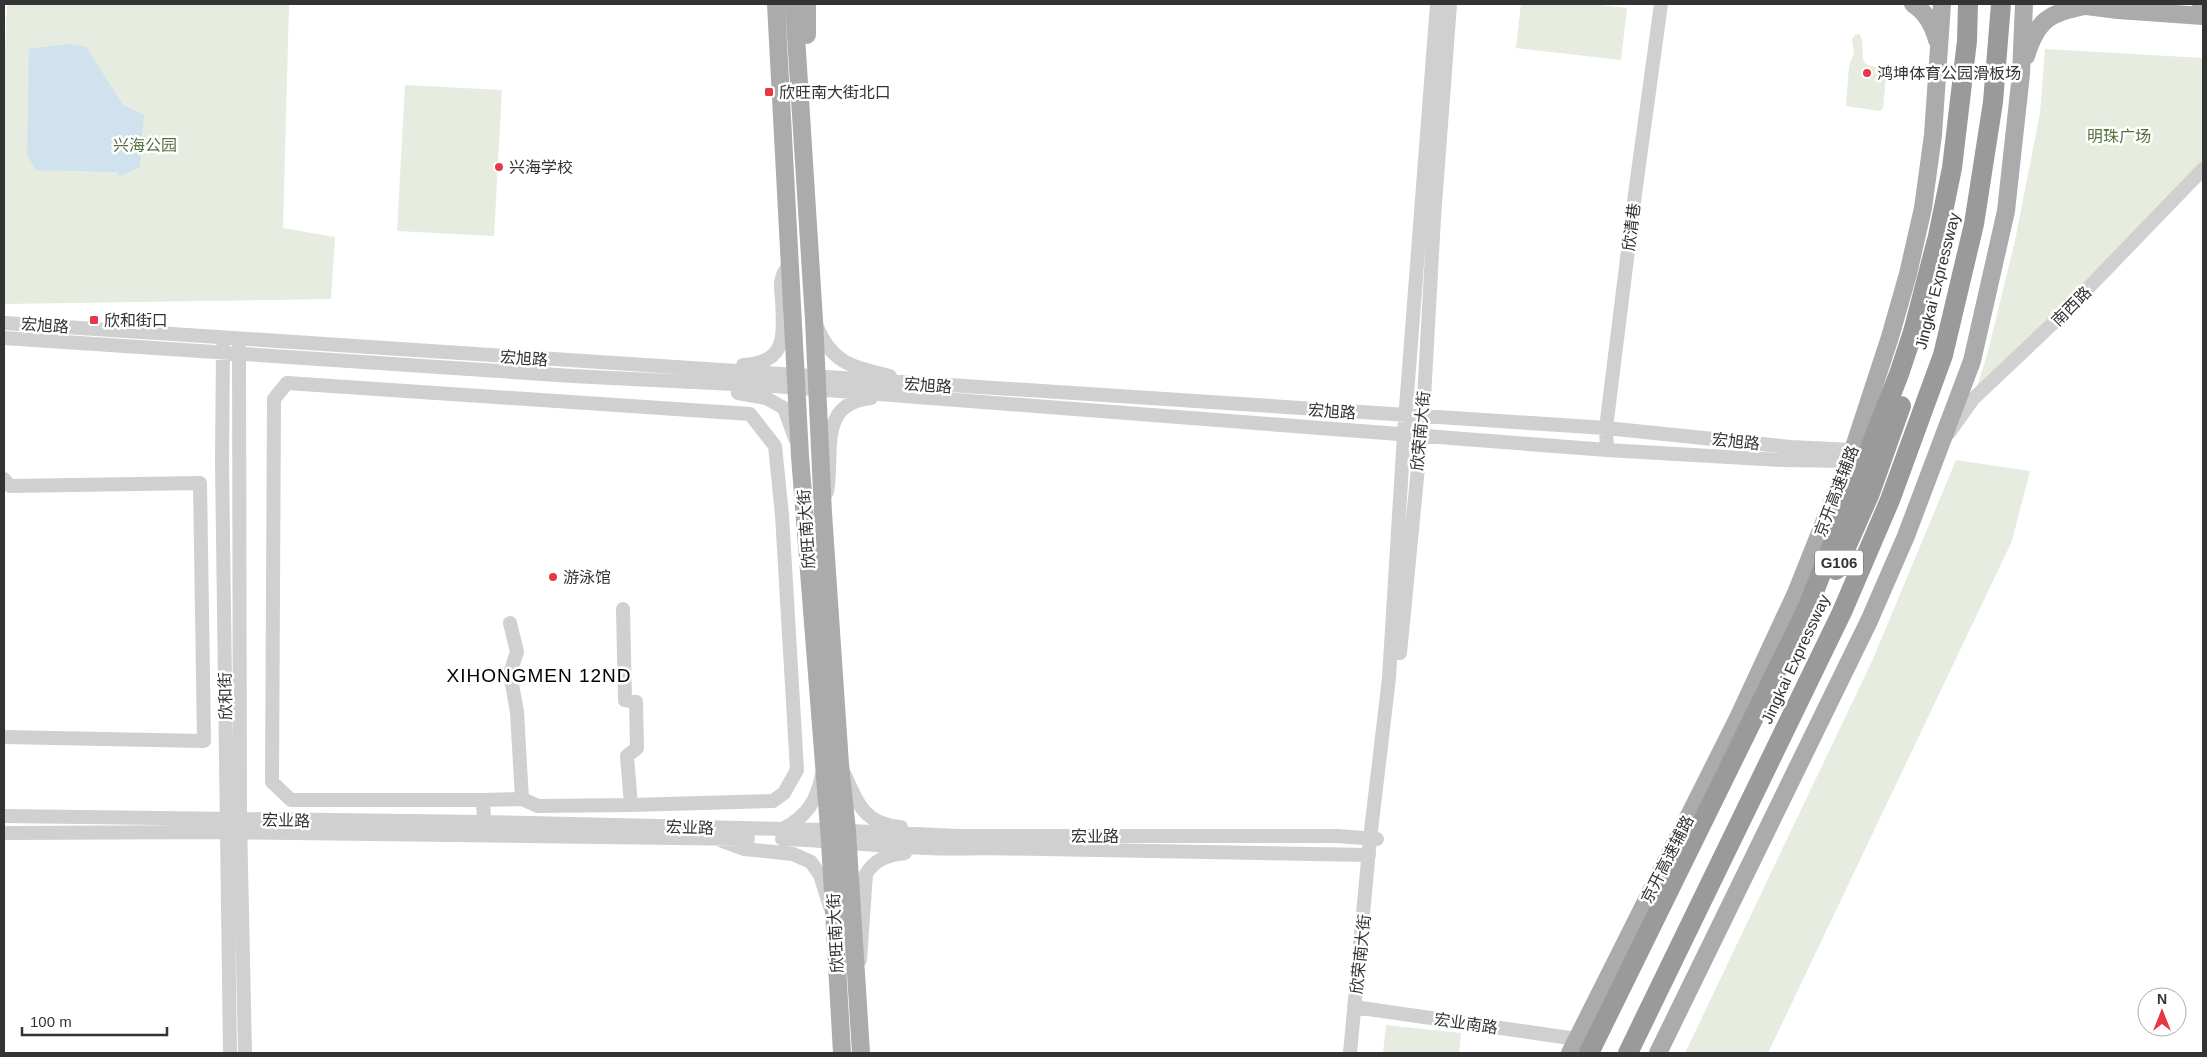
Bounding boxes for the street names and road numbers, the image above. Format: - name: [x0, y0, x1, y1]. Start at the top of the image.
- street label: 欣清巷: [1620, 202, 1643, 252]
- street label: Jingkai Expressway: [1912, 211, 1963, 351]
- street label: 南西路: [2048, 283, 2094, 329]
- street label: 宏旭路: [20, 315, 70, 336]
- street label: 宏旭路: [499, 348, 549, 369]
- street label: 宏旭路: [903, 375, 953, 396]
- street label: 欣荣南大街: [1409, 390, 1432, 472]
- street label: 宏旭路: [1307, 401, 1357, 422]
- street label: 宏旭路: [1711, 431, 1761, 452]
- street label: 京开高速辅路: [1811, 443, 1862, 539]
- street label: 欣旺南大街: [795, 488, 818, 569]
- road number: G106: [1815, 550, 1863, 576]
- street label: Jingkai Expressway: [1758, 592, 1833, 726]
- street label: 欣和街: [217, 672, 234, 720]
- street label: 宏业路: [262, 812, 310, 829]
- street label: 京开高速辅路: [1638, 813, 1697, 906]
- street label: 宏业路: [666, 818, 714, 837]
- street label: 宏业路: [1071, 828, 1119, 845]
- street label: 欣旺南大街: [825, 893, 846, 973]
- street label: 欣荣南大街: [1348, 913, 1373, 995]
- street label: 宏业南路: [1433, 1011, 1499, 1036]

